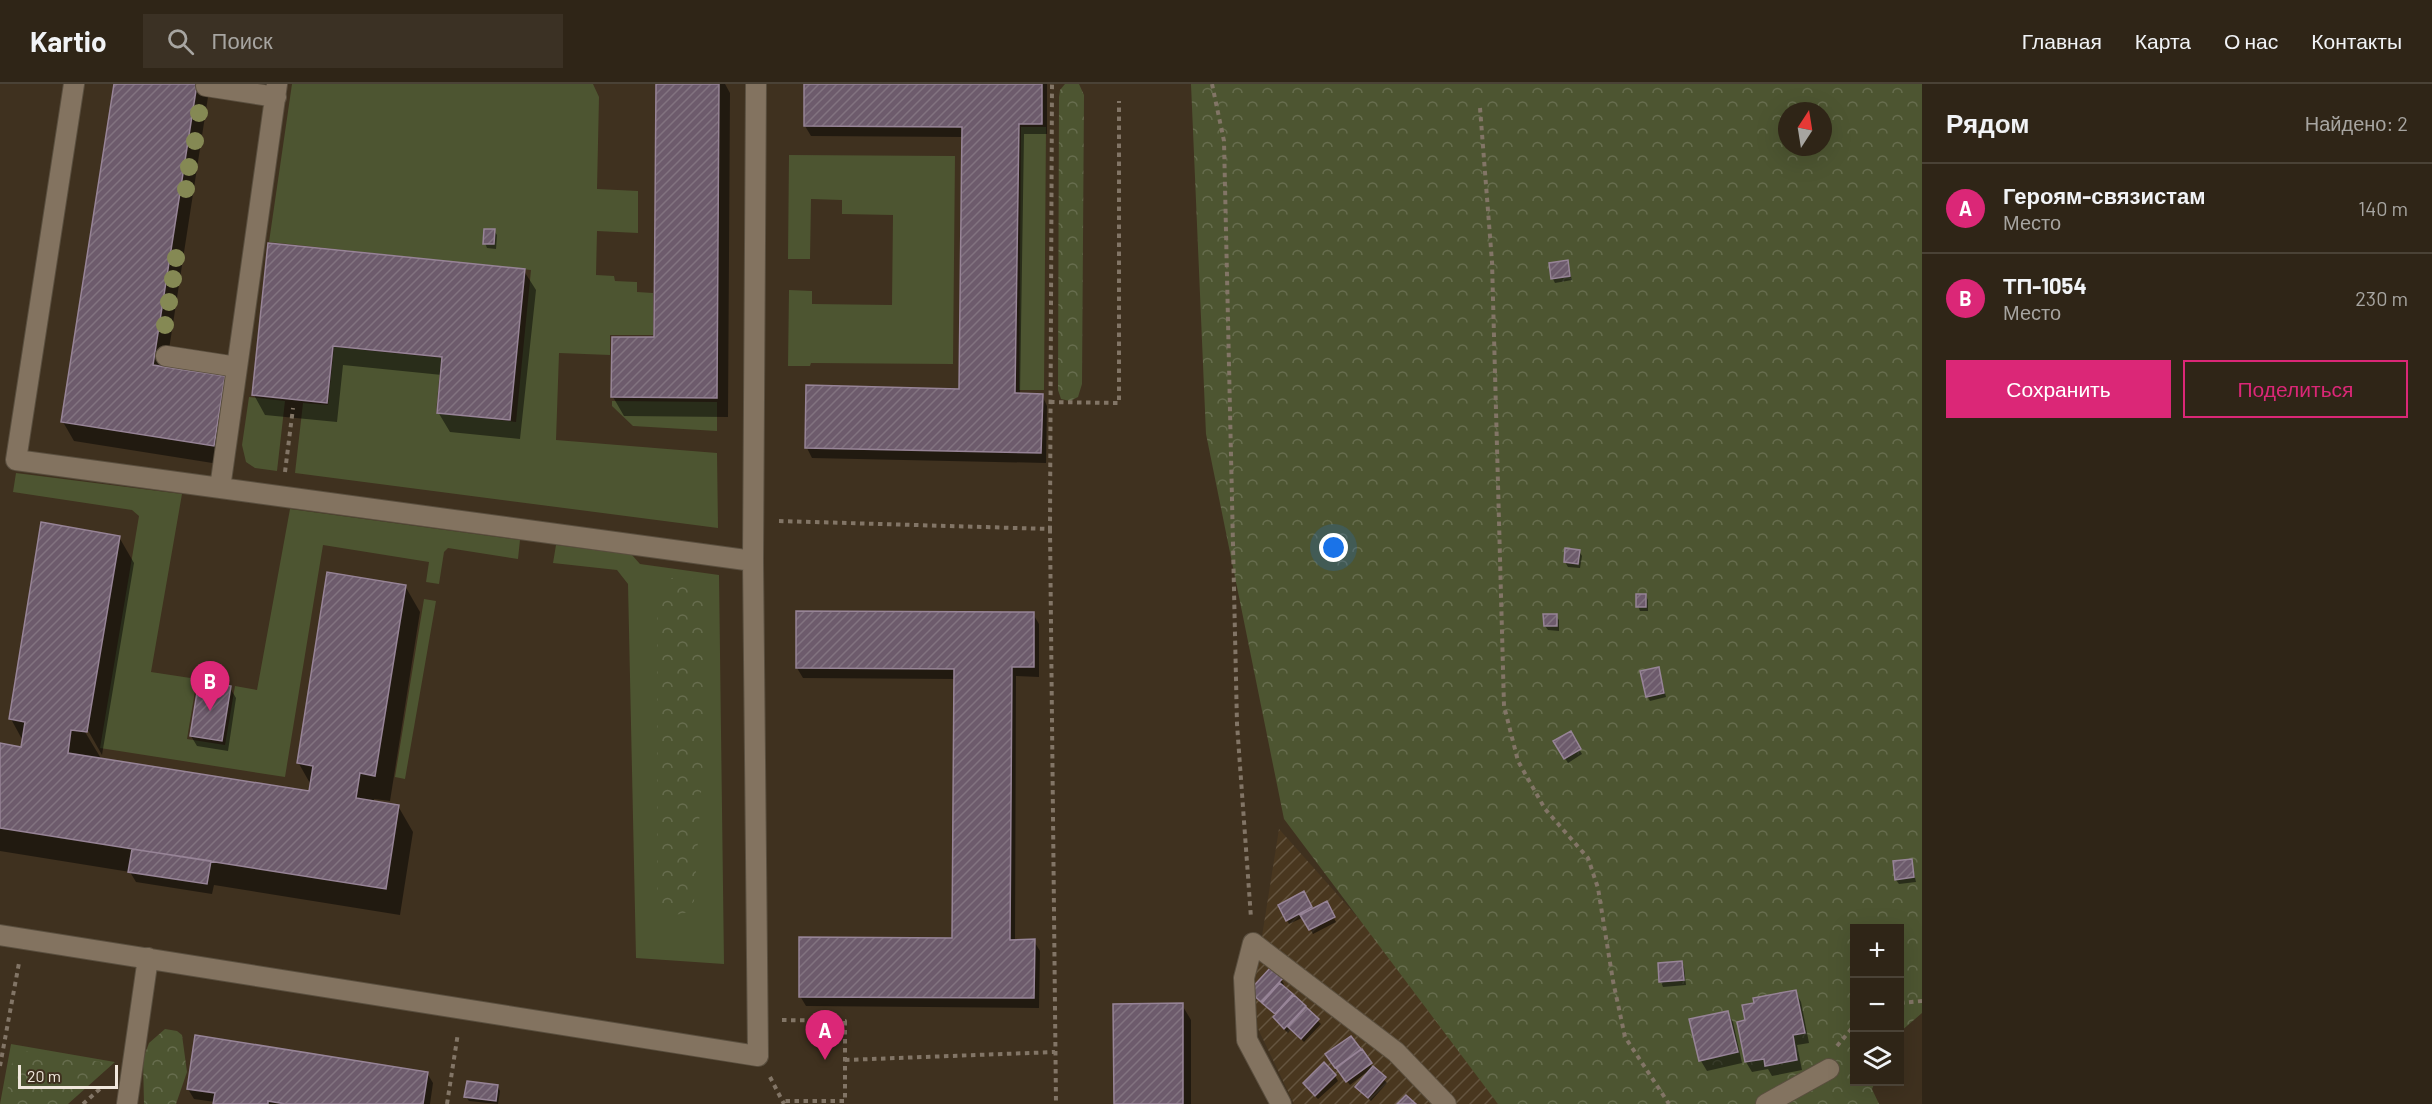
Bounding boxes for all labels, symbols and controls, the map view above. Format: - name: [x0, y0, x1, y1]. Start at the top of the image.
- search box: [143, 14, 563, 68]
- text: Kartio: [30, 24, 107, 58]
- icon: search: [164, 25, 197, 58]
- text: Поиск: [212, 27, 273, 53]
- text: Главная: [2022, 28, 2102, 53]
- text: Карта: [2135, 28, 2191, 53]
- text: О нас: [2224, 28, 2278, 53]
- text: Контакты: [2311, 28, 2402, 53]
- north arrow: [1778, 102, 1832, 156]
- text: Рядом: [1946, 107, 2029, 138]
- text: Найдено: 2: [2305, 111, 2408, 135]
- text: Героям-связистам: [2003, 182, 2206, 208]
- text: A: [1959, 196, 1972, 220]
- text: 140 m: [2358, 196, 2408, 220]
- text: Место: [2003, 210, 2061, 234]
- text: ТП-1054: [2003, 272, 2087, 298]
- text: B: [1959, 286, 1972, 310]
- text: 230 m: [2355, 286, 2408, 310]
- text: Место: [2003, 300, 2061, 324]
- button: Сохранить: [1946, 360, 2171, 418]
- button: Поделиться: [2183, 360, 2408, 418]
- your location: [1319, 533, 1348, 562]
- pin: B: [190, 662, 230, 711]
- map controls: [1850, 924, 1904, 1086]
- button: +: [1850, 924, 1904, 978]
- button: −: [1850, 978, 1904, 1032]
- pin: A: [806, 1010, 844, 1060]
- button: layers: [1850, 1032, 1904, 1086]
- scale bar: [18, 1062, 118, 1090]
- text: 20 m: [27, 1066, 61, 1085]

